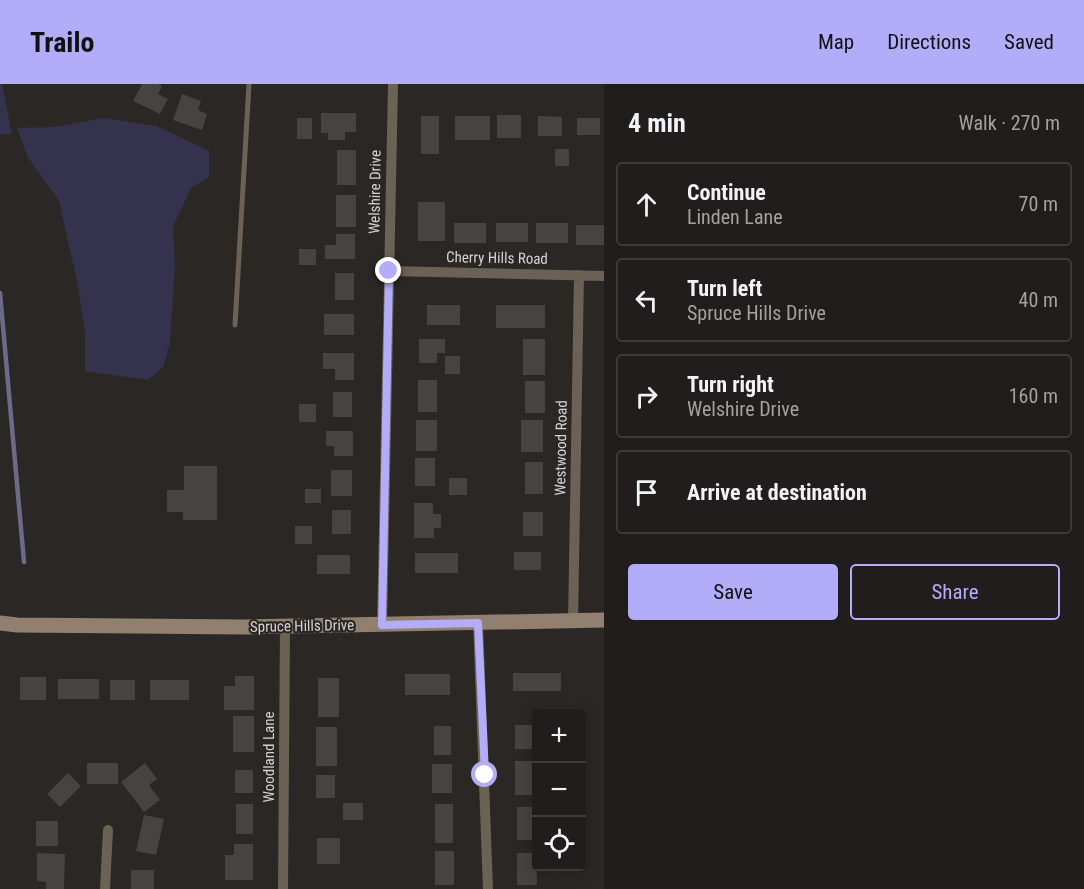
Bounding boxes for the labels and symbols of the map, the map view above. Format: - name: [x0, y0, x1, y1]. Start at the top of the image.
- street label: Welshire Drive: [365, 150, 385, 234]
- street label: Cherry Hills Road: [446, 248, 548, 268]
- route end: [375, 257, 401, 283]
- street label: Westwood Road: [551, 400, 571, 496]
- street label: Spruce Hills Drive: [250, 616, 354, 636]
- street label: Woodland Lane: [260, 711, 278, 803]
- route start: [471, 761, 497, 787]

